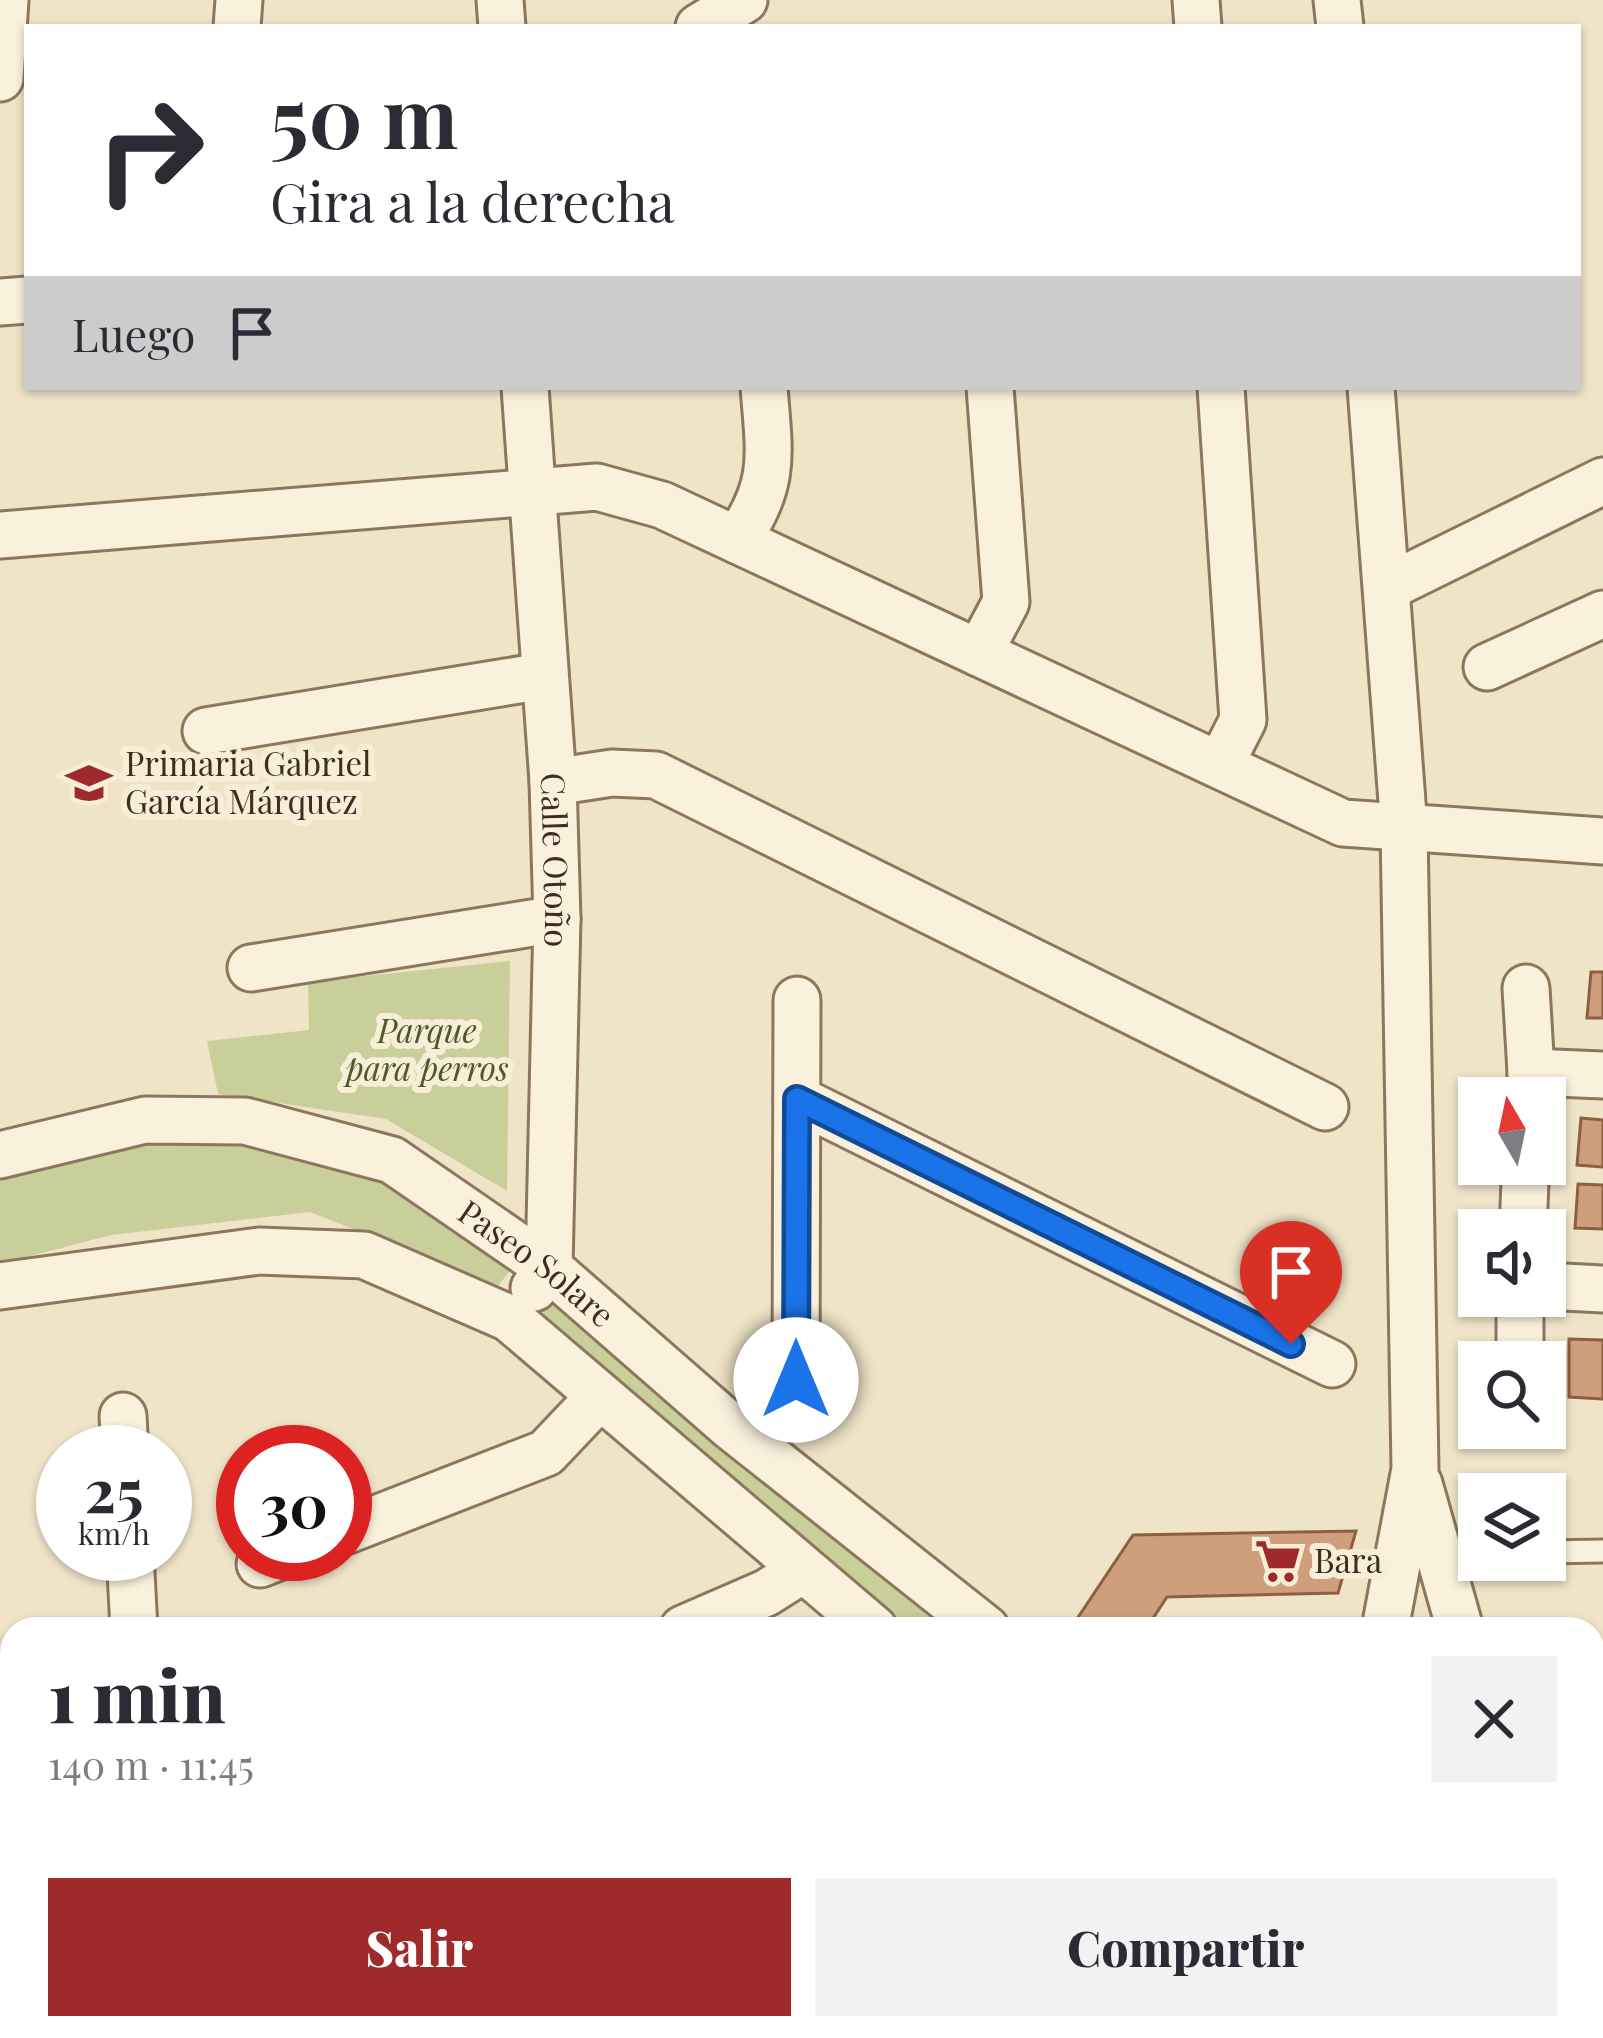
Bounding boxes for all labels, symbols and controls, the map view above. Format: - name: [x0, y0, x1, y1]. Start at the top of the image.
- text: 50 m: [270, 58, 458, 170]
- icon: right: [72, 72, 228, 228]
- text: Gira a la derecha: [270, 165, 675, 237]
- icon: arrive: [219, 300, 285, 366]
- text: Luego: [72, 303, 195, 363]
- place label: Primaria Gabriel García Márquez: [125, 740, 372, 822]
- school or university icon: Primaria Gabriel García Márquez: [64, 758, 114, 808]
- street label: Calle Otoño: [533, 772, 581, 948]
- park label: Parque para perros: [343, 1007, 509, 1089]
- north arrow: [1458, 1077, 1566, 1185]
- map controls: [1458, 1077, 1566, 1581]
- street label: Paseo Solare: [451, 1188, 625, 1336]
- button: sound: [1458, 1209, 1566, 1317]
- pin: [1240, 1221, 1342, 1344]
- icon: arrive: [1258, 1239, 1324, 1305]
- position arrow: [733, 1317, 859, 1443]
- button: search: [1458, 1341, 1566, 1449]
- speed limit sign: 30: [216, 1425, 372, 1581]
- text: 25: [85, 1448, 143, 1528]
- button: layers: [1458, 1473, 1566, 1581]
- text: km/h: [78, 1513, 150, 1553]
- supermarket icon: Bara: [1253, 1536, 1303, 1586]
- place label: Bara: [1314, 1537, 1383, 1581]
- text: 1 min: [48, 1645, 226, 1741]
- button: close: [1431, 1656, 1557, 1782]
- text: 140 m · 11:45: [48, 1738, 254, 1790]
- button: Salir: [48, 1878, 791, 2016]
- button: Compartir: [815, 1878, 1557, 2016]

